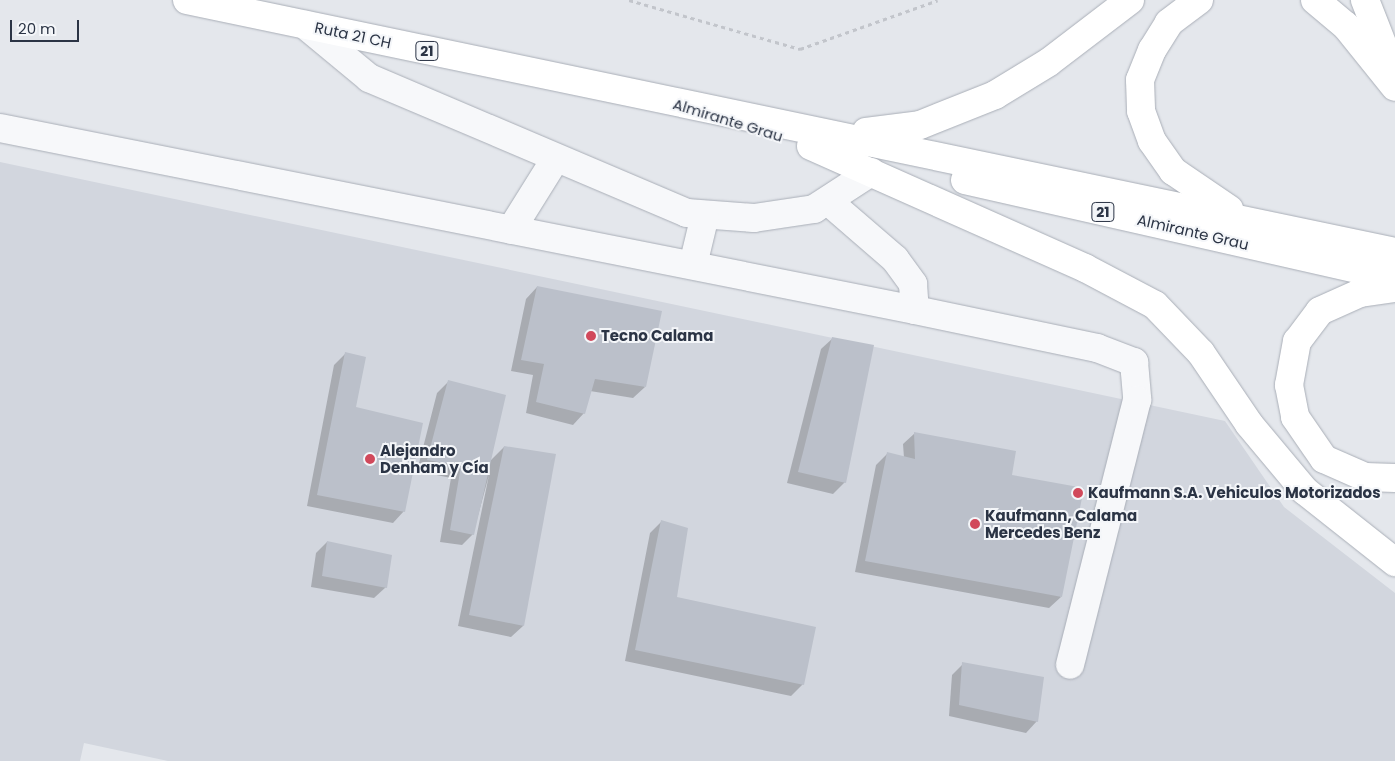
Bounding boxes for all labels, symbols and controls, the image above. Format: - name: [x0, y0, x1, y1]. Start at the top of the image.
- scale bar: [12, 10, 81, 42]
- text: 20 m: [18, 18, 56, 39]
- street label: Ruta 21 CH: [313, 18, 393, 52]
- road number: 21: [414, 40, 440, 62]
- street label: Almirante Grau: [671, 95, 785, 145]
- road number: 21: [1090, 200, 1116, 223]
- street label: Almirante Grau: [1135, 210, 1251, 254]
- place label: Tecno Calama: [601, 327, 713, 345]
- marker: Tecno Calama: [585, 330, 597, 342]
- place label: Alejandro Denham y Cía: [380, 441, 489, 476]
- marker: Alejandro Denham y Cía: [364, 453, 376, 465]
- place label: Kaufmann S.A. Vehiculos Motorizados: [1088, 484, 1381, 502]
- marker: Kaufmann S.A. Vehiculos Motorizados: [1072, 487, 1084, 499]
- place label: Kaufmann, Calama Mercedes Benz: [985, 506, 1137, 541]
- marker: Kaufmann, Calama Mercedes Benz: [969, 518, 981, 530]

